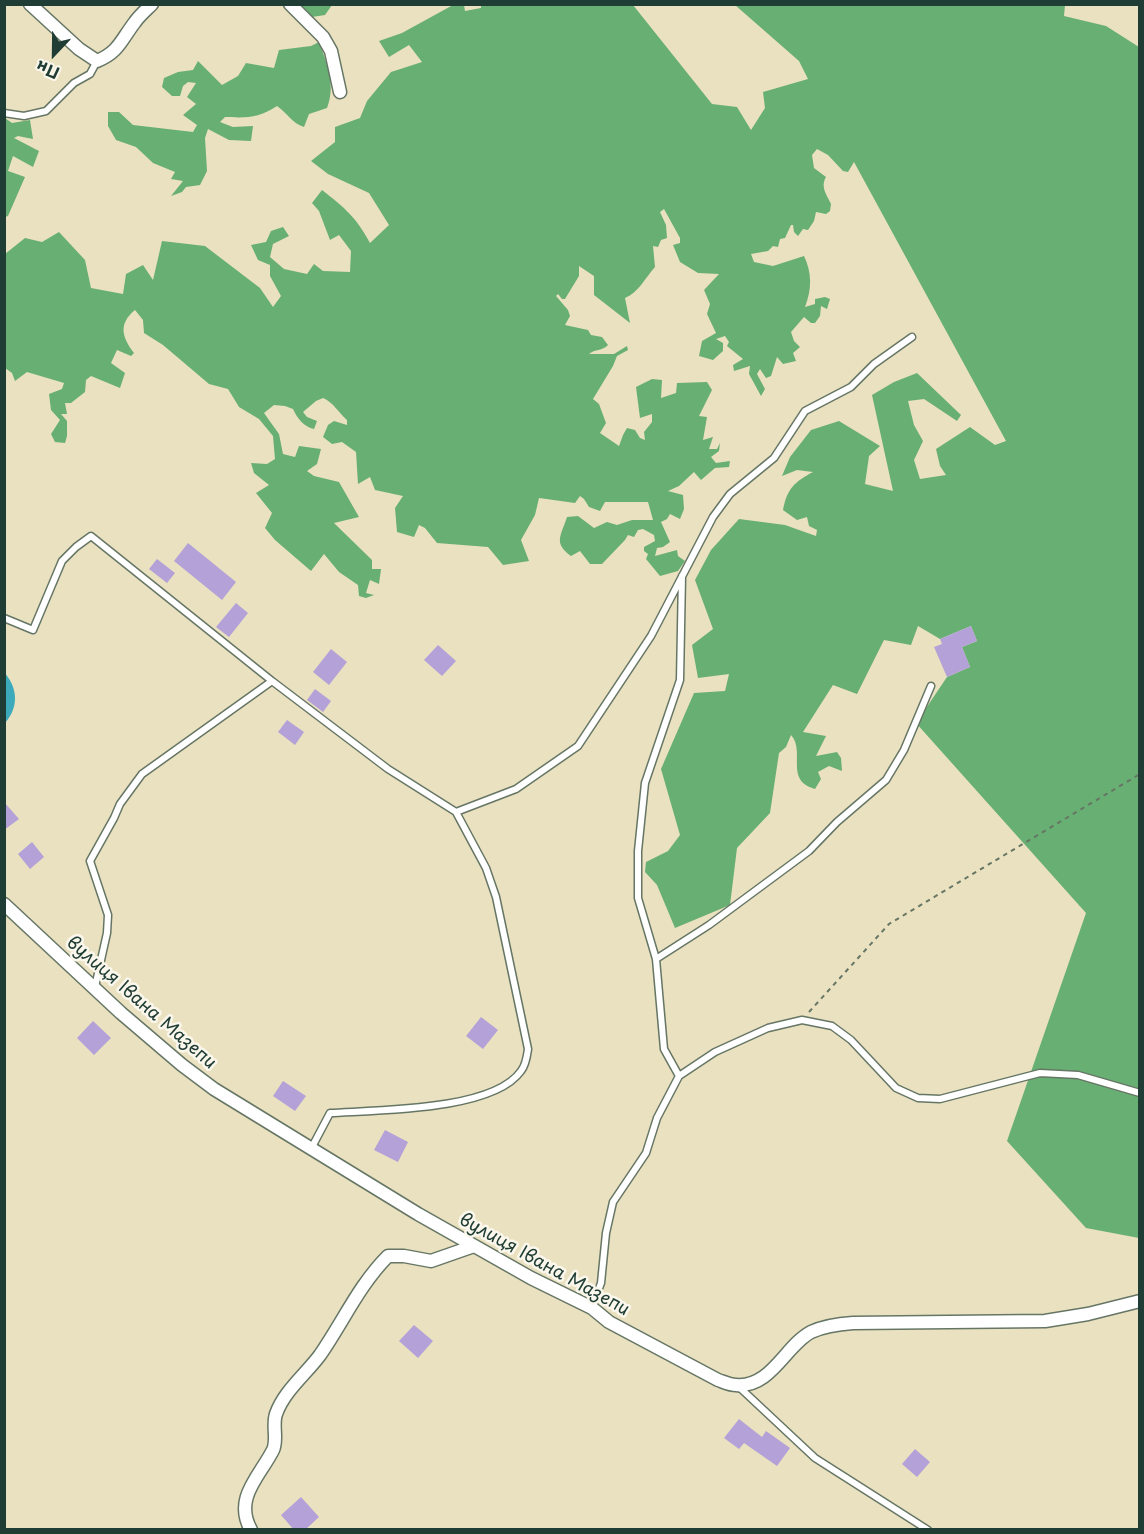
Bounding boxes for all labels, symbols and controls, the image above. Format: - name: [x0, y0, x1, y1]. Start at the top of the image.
- north arrow: [24, 24, 84, 84]
- text: Пн: [32, 55, 63, 86]
- street label: вулиця Івана Мазепи: [62, 932, 220, 1074]
- street label: вулиця Івана Мазепи: [455, 1209, 633, 1321]

